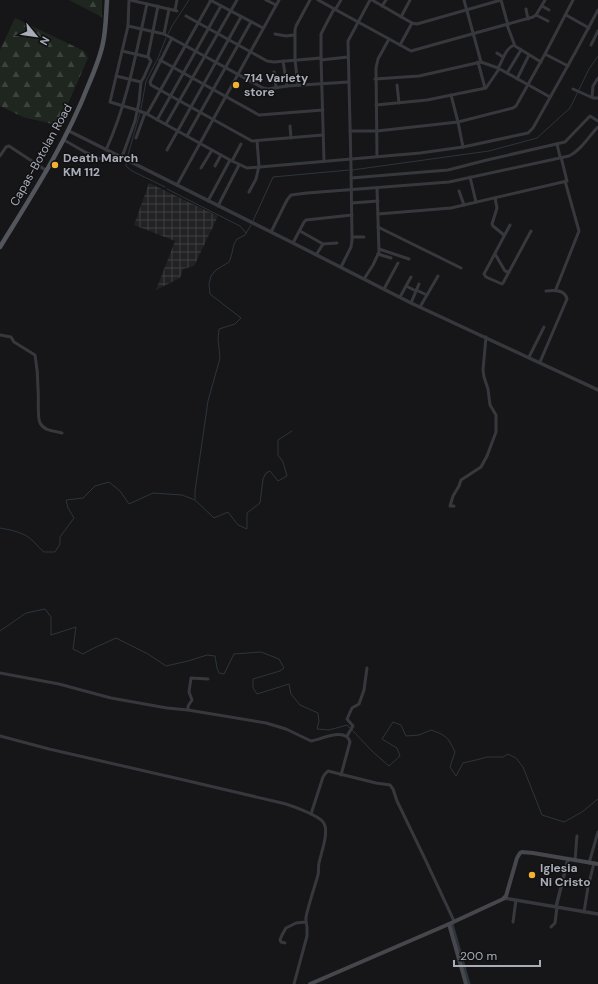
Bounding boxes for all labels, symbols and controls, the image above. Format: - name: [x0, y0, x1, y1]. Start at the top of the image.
- north arrow: [16, 16, 56, 56]
- text: N: [37, 34, 53, 48]
- place label: 714 Variety store: [244, 70, 309, 100]
- marker: 714 Variety store: [231, 80, 241, 90]
- street label: Capas-Botolan Road: [6, 101, 76, 209]
- place label: Death March KM 112: [63, 150, 138, 180]
- marker: Death March KM 112: [50, 160, 60, 170]
- place label: Iglesia Ni Cristo: [540, 860, 590, 890]
- marker: Iglesia Ni Cristo: [527, 870, 537, 880]
- scale bar: [454, 942, 540, 968]
- text: 200 m: [460, 948, 497, 964]

